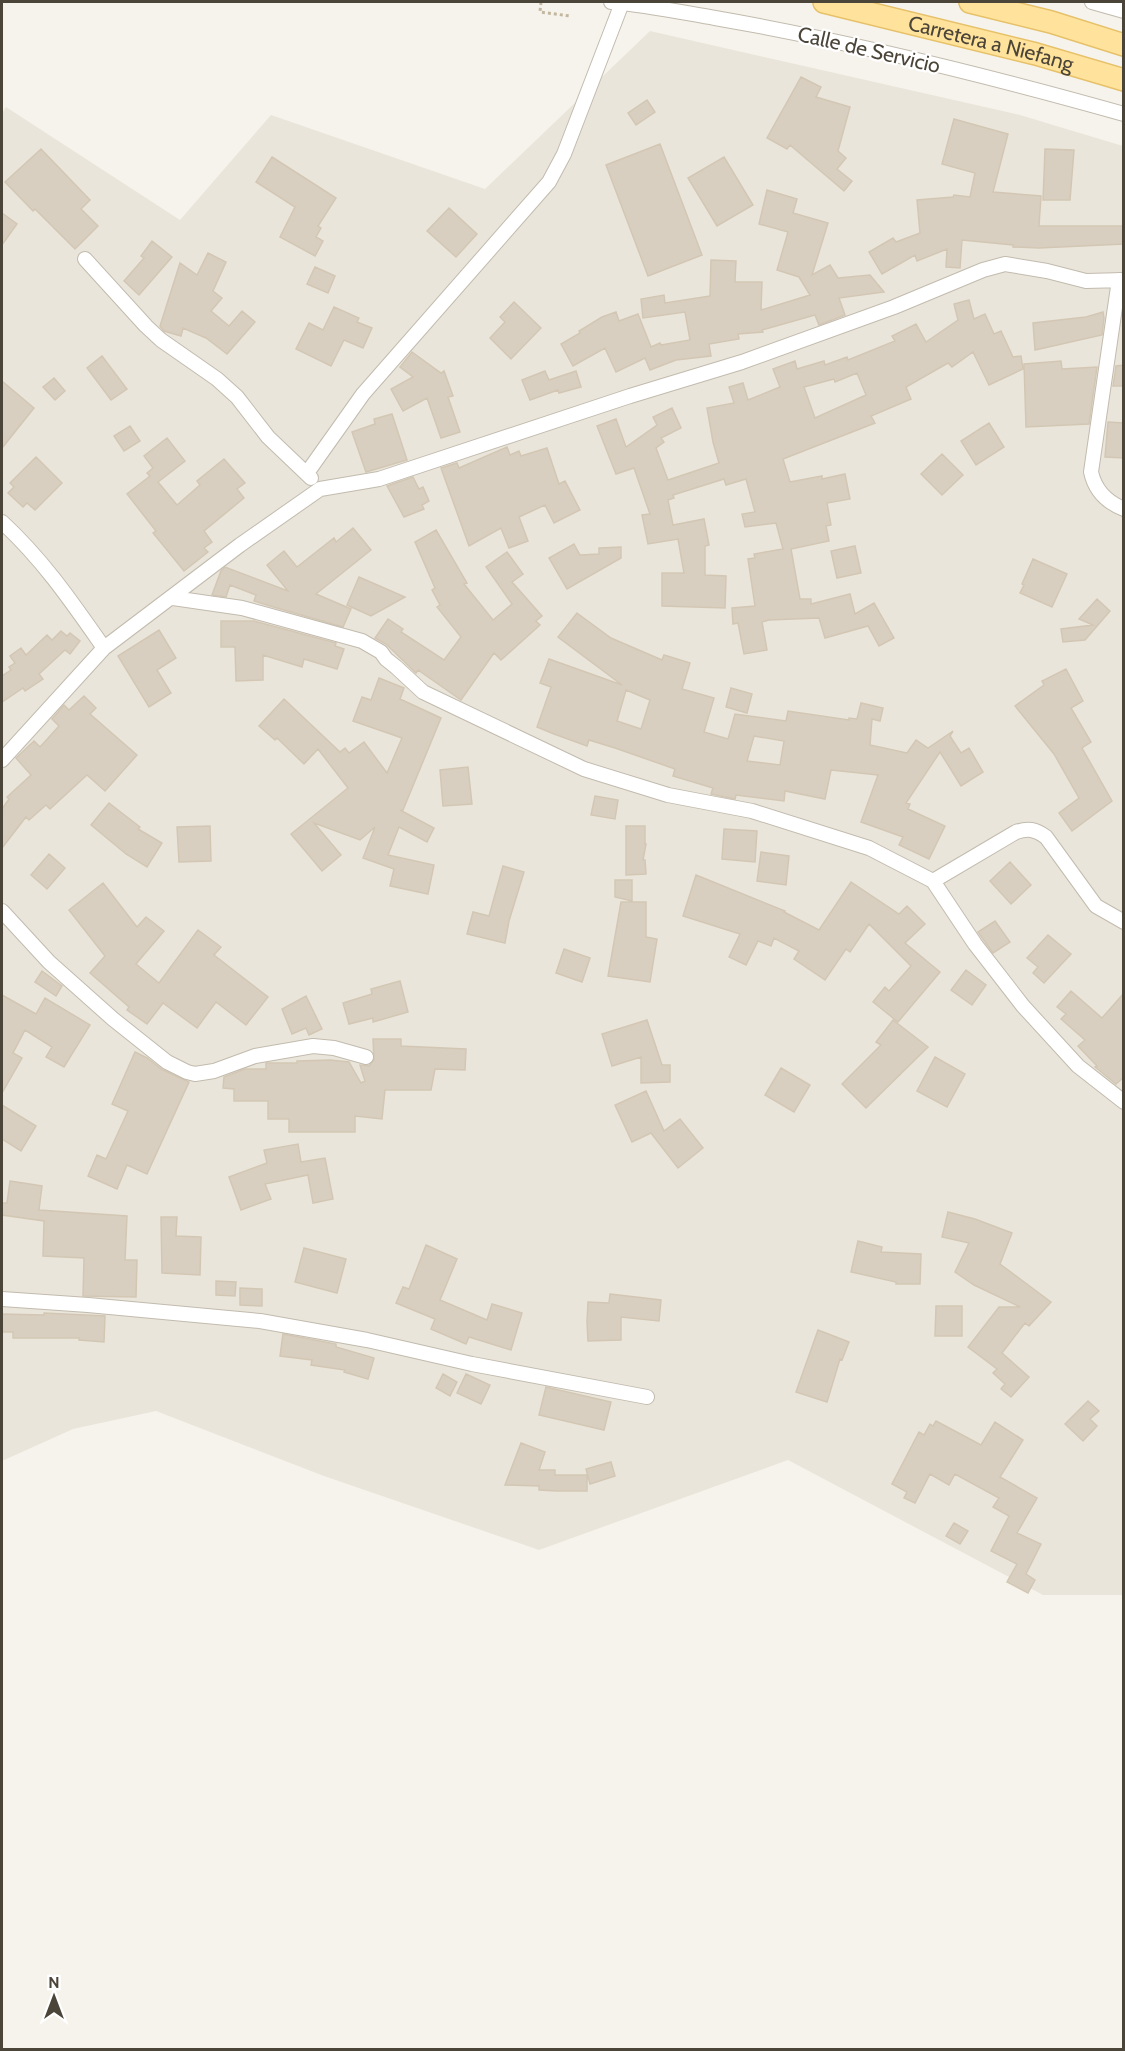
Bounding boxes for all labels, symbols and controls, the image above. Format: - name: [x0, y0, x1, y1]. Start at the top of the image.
- street label: Carretera a Niefang: [906, 10, 1077, 77]
- street label: Calle de Servicio: [795, 21, 943, 78]
- north arrow: [24, 1967, 84, 2027]
- text: N: [48, 1973, 60, 1992]

